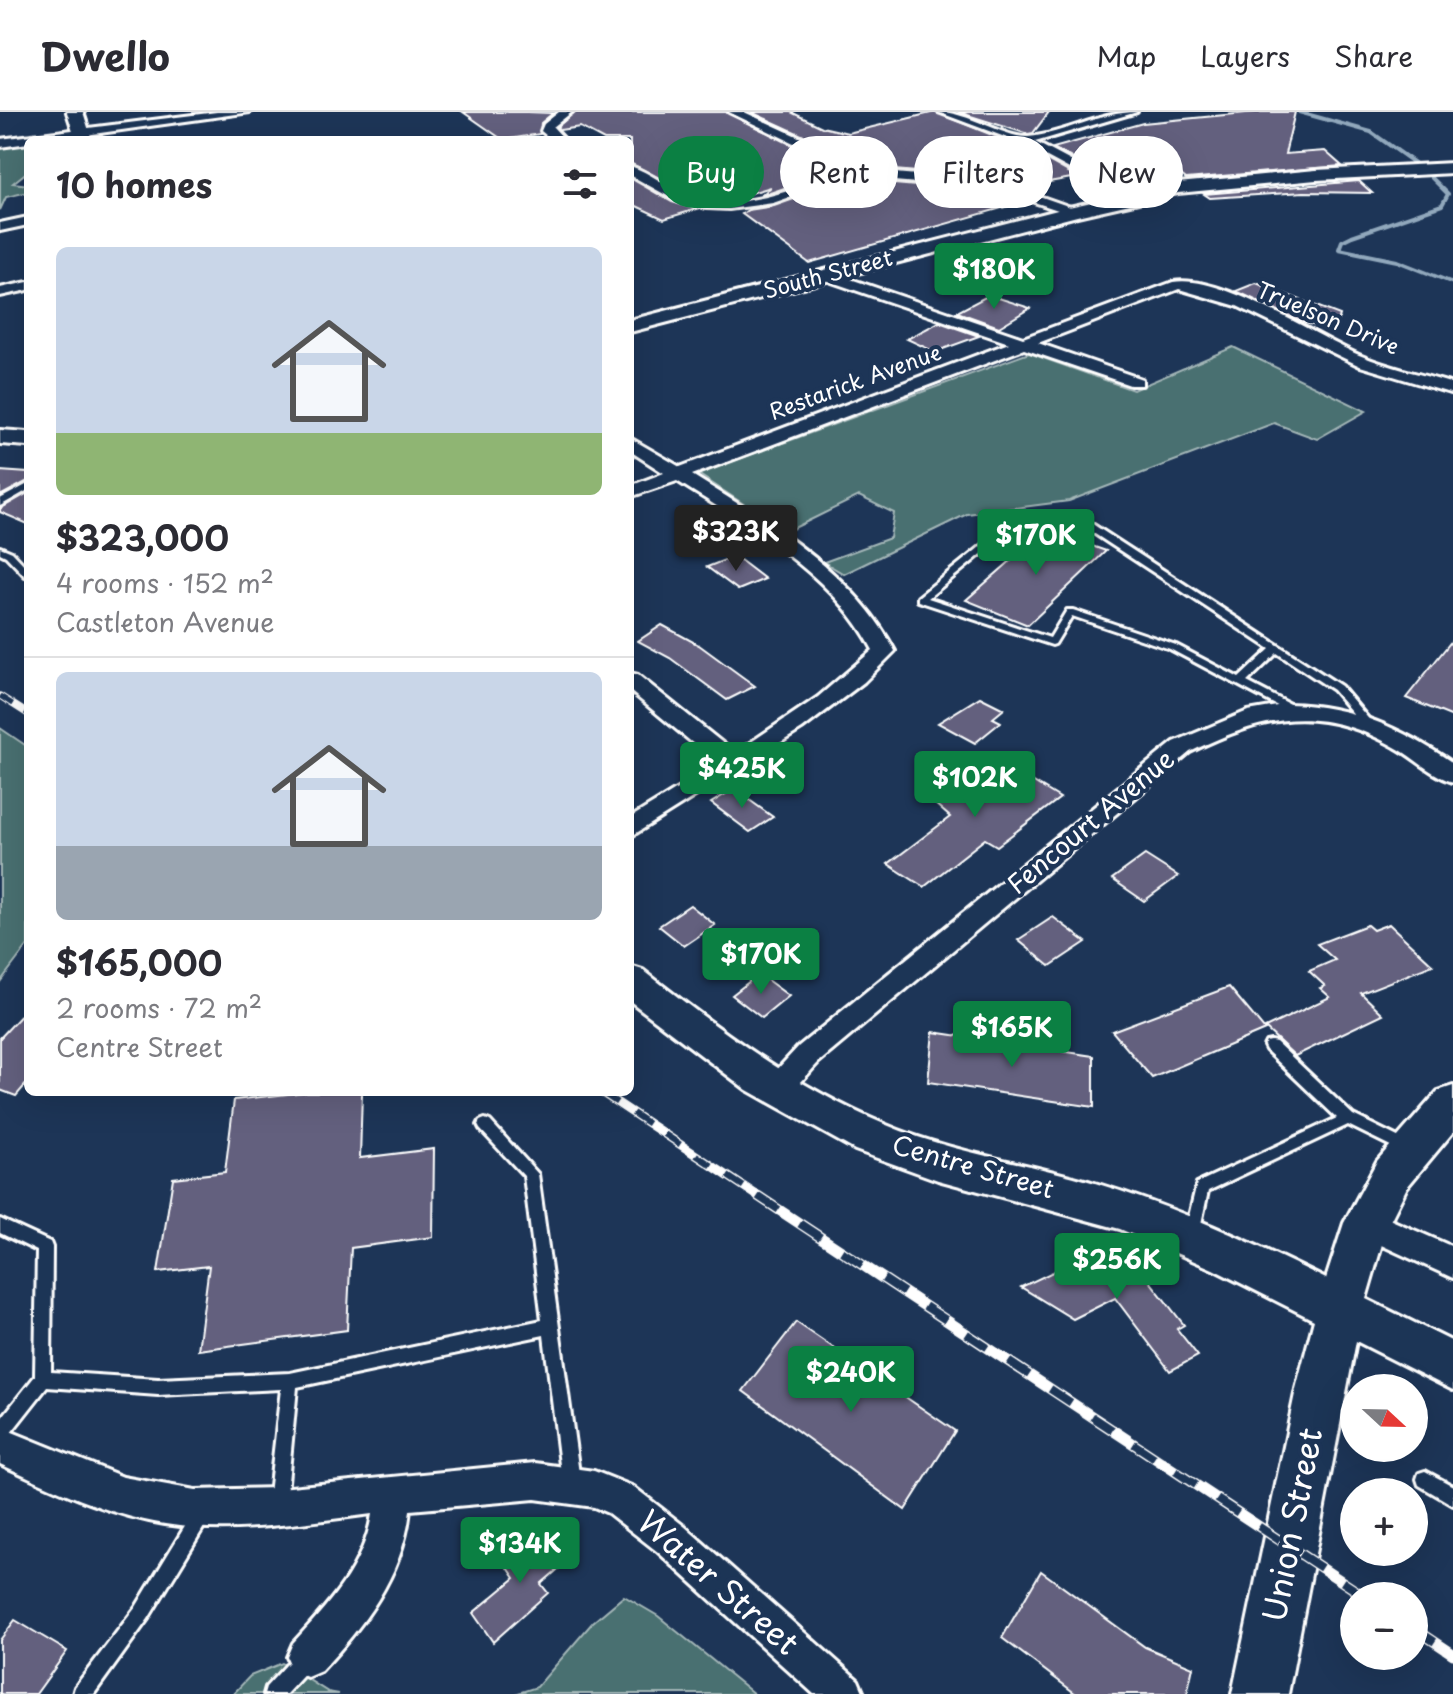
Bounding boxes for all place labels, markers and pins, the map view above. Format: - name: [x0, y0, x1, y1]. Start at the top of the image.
- pin: $180K: [938, 243, 1050, 311]
- pin: $323K: [680, 505, 792, 573]
- pin: $170K: [980, 509, 1092, 577]
- pin: $425K: [686, 742, 798, 810]
- pin: $102K: [919, 751, 1031, 819]
- pin: $170K: [705, 928, 817, 996]
- pin: $165K: [956, 1001, 1068, 1069]
- pin: $256K: [1061, 1233, 1173, 1301]
- pin: $240K: [795, 1346, 907, 1414]
- pin: $134K: [464, 1517, 576, 1585]

